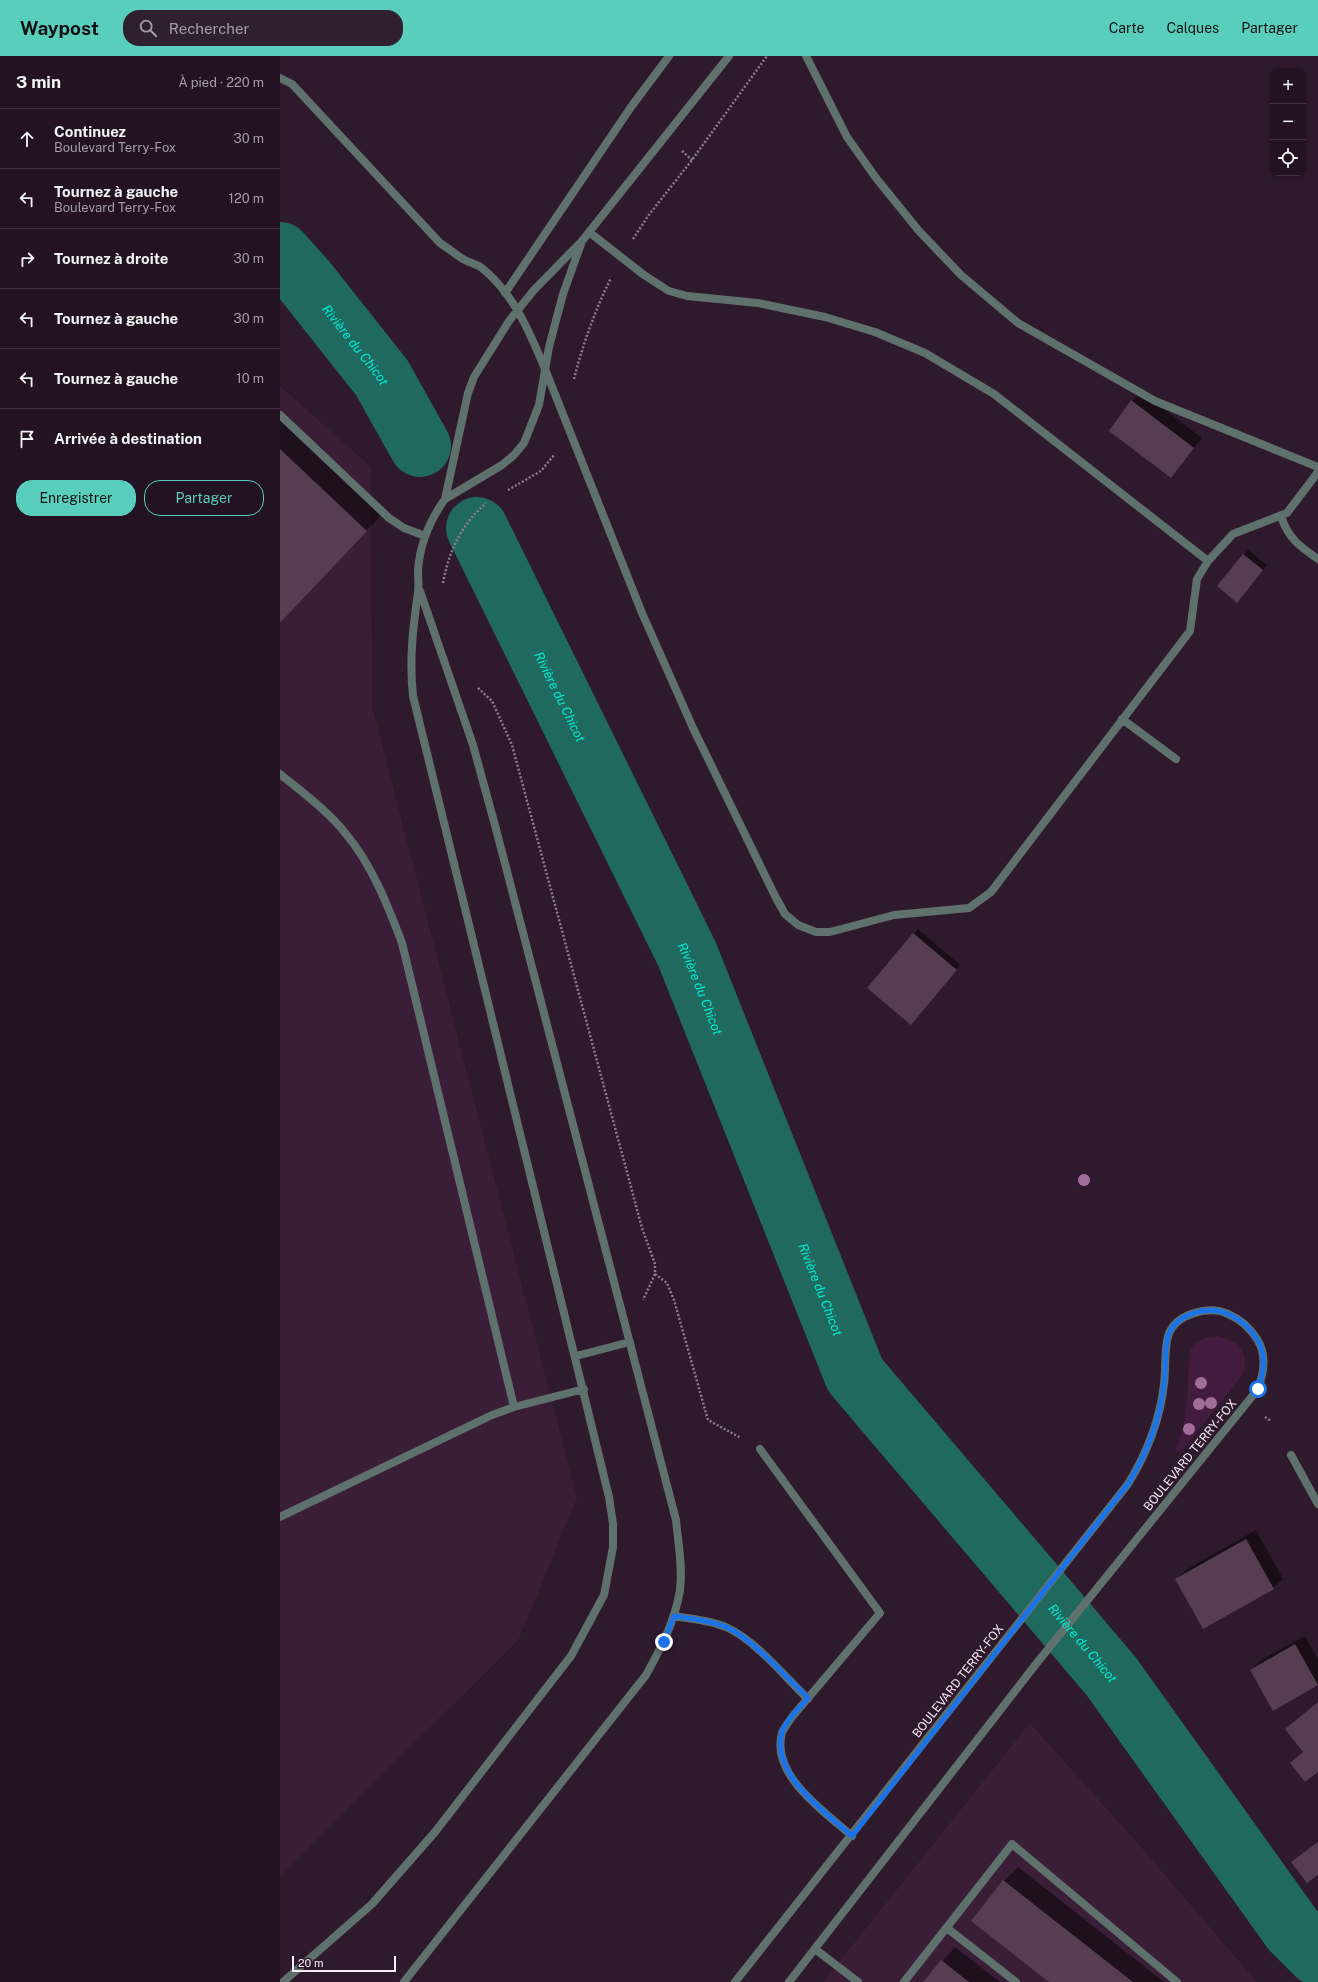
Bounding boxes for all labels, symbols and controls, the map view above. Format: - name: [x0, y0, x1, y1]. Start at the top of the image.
- search box: [123, 10, 403, 46]
- text: Waypost: [20, 17, 99, 39]
- icon: search: [137, 17, 159, 39]
- text: Rechercher: [169, 20, 249, 37]
- text: Carte: [1109, 20, 1145, 36]
- text: Calques: [1167, 20, 1219, 36]
- text: Partager: [1241, 20, 1298, 36]
- map controls: [1270, 68, 1306, 176]
- button: +: [1270, 68, 1306, 104]
- text: 3 min: [16, 72, 61, 92]
- text: À pied · 220 m: [178, 75, 264, 90]
- button: −: [1270, 104, 1306, 140]
- text: Continuez: [54, 123, 126, 140]
- icon: ahead: [16, 128, 38, 150]
- text: 30 m: [234, 131, 264, 146]
- text: Boulevard Terry-Fox: [54, 140, 176, 155]
- button: locate: [1270, 140, 1306, 176]
- text: Tournez à gauche: [54, 183, 178, 200]
- icon: left: [16, 188, 38, 210]
- text: 120 m: [229, 191, 264, 206]
- text: Boulevard Terry-Fox: [54, 200, 176, 215]
- icon: right: [16, 248, 38, 270]
- text: Tournez à droite: [54, 250, 168, 267]
- text: 30 m: [234, 251, 264, 266]
- water label: Rivière du Chicot: [319, 302, 392, 388]
- icon: left: [16, 308, 38, 330]
- text: Tournez à gauche: [54, 310, 178, 327]
- text: 30 m: [234, 311, 264, 326]
- icon: left: [16, 368, 38, 390]
- text: Tournez à gauche: [54, 370, 178, 387]
- text: 10 m: [236, 371, 264, 386]
- icon: arrive: [16, 428, 38, 450]
- text: Arrivée à destination: [54, 430, 202, 447]
- button: Enregistrer: [16, 480, 136, 516]
- button: Partager: [144, 480, 264, 516]
- water label: Rivière du Chicot: [531, 649, 588, 744]
- water label: Rivière du Chicot: [674, 940, 726, 1037]
- water label: Rivière du Chicot: [795, 1241, 846, 1338]
- route start: [1249, 1380, 1267, 1398]
- street label: BOULEVARD TERRY-FOX: [1141, 1396, 1239, 1514]
- water label: Rivière du Chicot: [1045, 1601, 1120, 1686]
- street label: BOULEVARD TERRY-FOX: [909, 1622, 1007, 1740]
- route end: [655, 1633, 673, 1651]
- scale bar: [292, 1954, 396, 1973]
- text: 20 m: [298, 1957, 323, 1969]

